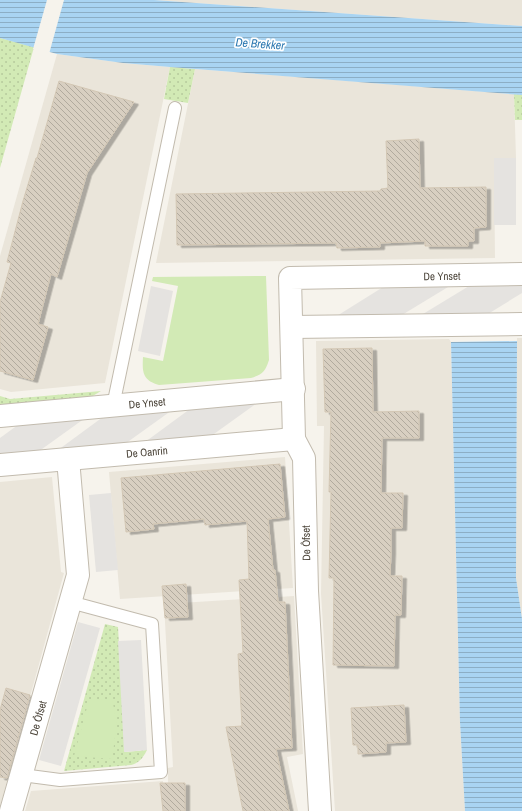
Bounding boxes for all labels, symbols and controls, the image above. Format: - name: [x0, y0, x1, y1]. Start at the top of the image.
- water label: De Brekker: [235, 34, 286, 54]
- street label: De Ynset: [423, 269, 461, 283]
- street label: De Ynset: [128, 394, 167, 412]
- street label: De Oanrin: [126, 443, 168, 461]
- street label: De Ôfset: [299, 525, 313, 561]
- street label: De Ôfset: [26, 698, 50, 737]

